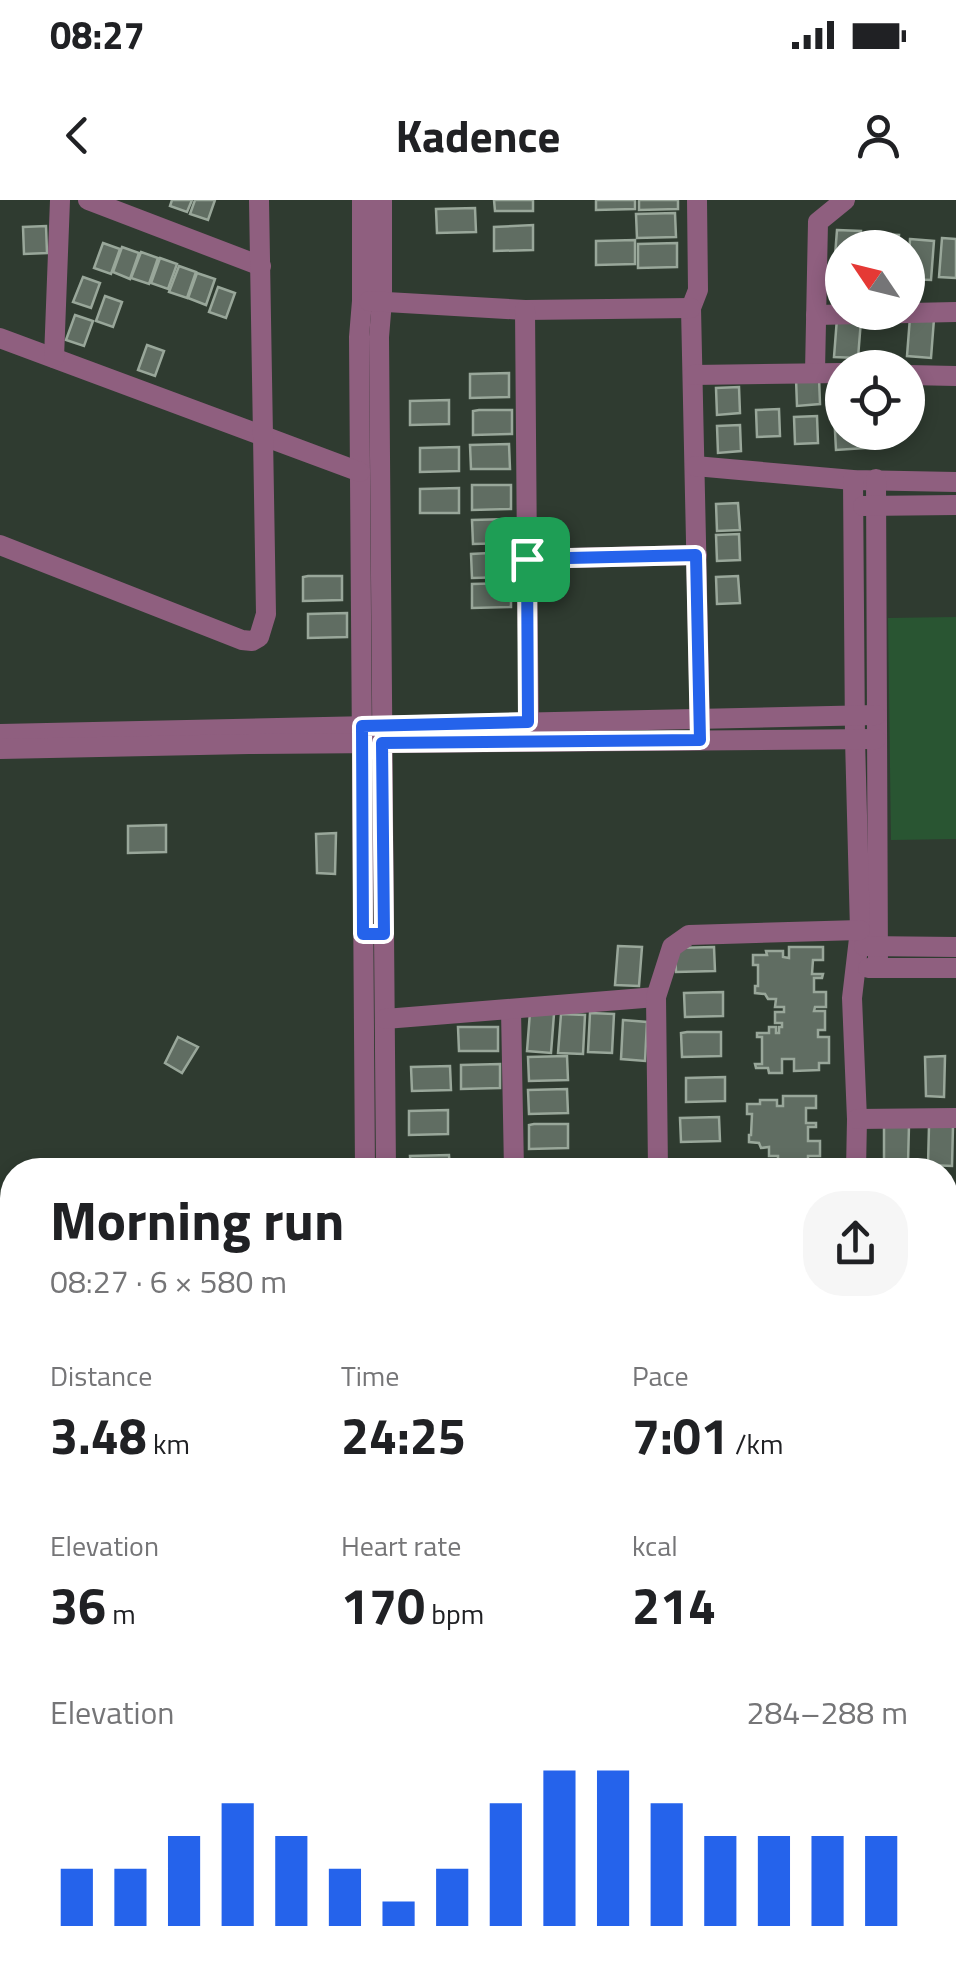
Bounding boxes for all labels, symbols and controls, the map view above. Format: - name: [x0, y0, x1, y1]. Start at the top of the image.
- text: 08:27: [50, 6, 145, 64]
- text: Kadence: [396, 101, 560, 169]
- icon: back: [50, 108, 105, 163]
- icon: person: [851, 108, 906, 163]
- north arrow: [825, 230, 925, 330]
- map controls: [825, 230, 925, 450]
- button: locate: [825, 350, 925, 450]
- pin: [485, 517, 570, 602]
- icon: arrive: [500, 532, 555, 587]
- text: Morning run: [50, 1178, 344, 1261]
- button: share: [803, 1191, 908, 1296]
- text: 08:27 · 6 × 580 m: [50, 1257, 287, 1305]
- text: Distance: [50, 1354, 152, 1397]
- text: Time: [341, 1354, 399, 1397]
- text: Pace: [632, 1354, 689, 1397]
- text: 3.48: [50, 1397, 147, 1473]
- text: 24:25: [341, 1397, 466, 1473]
- text: 7:01: [632, 1397, 729, 1473]
- text: km: [147, 1422, 190, 1465]
- text: /km: [729, 1422, 783, 1465]
- text: Elevation: [50, 1524, 159, 1567]
- text: Heart rate: [341, 1524, 461, 1567]
- text: kcal: [632, 1524, 678, 1567]
- text: 36: [50, 1567, 106, 1643]
- text: 170: [341, 1567, 425, 1643]
- text: 214: [632, 1567, 716, 1643]
- text: m: [106, 1592, 136, 1635]
- text: bpm: [425, 1592, 484, 1635]
- text: Elevation: [50, 1688, 174, 1736]
- text: 284–288 m: [746, 1688, 908, 1736]

